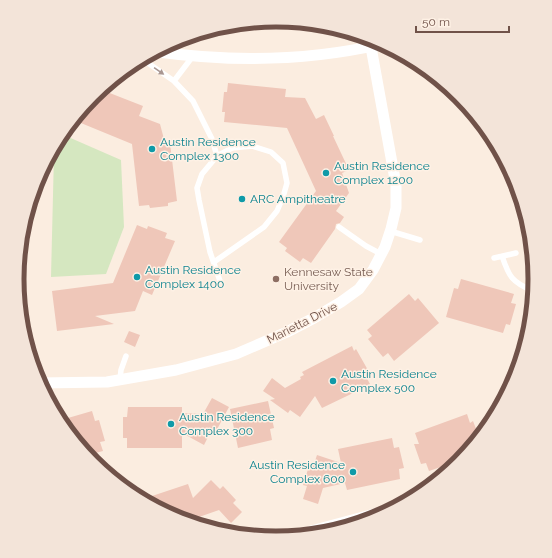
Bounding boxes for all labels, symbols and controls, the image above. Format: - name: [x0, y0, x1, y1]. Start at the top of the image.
- scale bar: [416, 8, 509, 34]
- text: 50 m: [422, 15, 450, 29]
- one-way arrow: [154, 67, 165, 75]
- place label: Austin Residence Complex 1300: [160, 135, 256, 163]
- marker: Austin Residence Complex 1300: [147, 144, 157, 154]
- place label: Austin Residence Complex 1200: [334, 159, 430, 187]
- marker: Austin Residence Complex 1200: [321, 168, 331, 178]
- place label: ARC Ampitheatre: [250, 192, 346, 206]
- marker: ARC Ampitheatre: [237, 194, 247, 204]
- place label: Austin Residence Complex 1400: [145, 263, 241, 291]
- place label: Kennesaw State University: [284, 265, 373, 293]
- marker: Austin Residence Complex 1400: [132, 272, 142, 282]
- marker: Kennesaw State University: [271, 274, 281, 284]
- street label: Marietta Drive: [264, 299, 340, 347]
- place label: Austin Residence Complex 500: [341, 367, 437, 395]
- marker: Austin Residence Complex 500: [328, 376, 338, 386]
- place label: Austin Residence Complex 300: [179, 410, 275, 438]
- marker: Austin Residence Complex 300: [166, 419, 176, 429]
- place label: Austin Residence Complex 600: [249, 458, 345, 486]
- marker: Austin Residence Complex 600: [348, 467, 358, 477]

